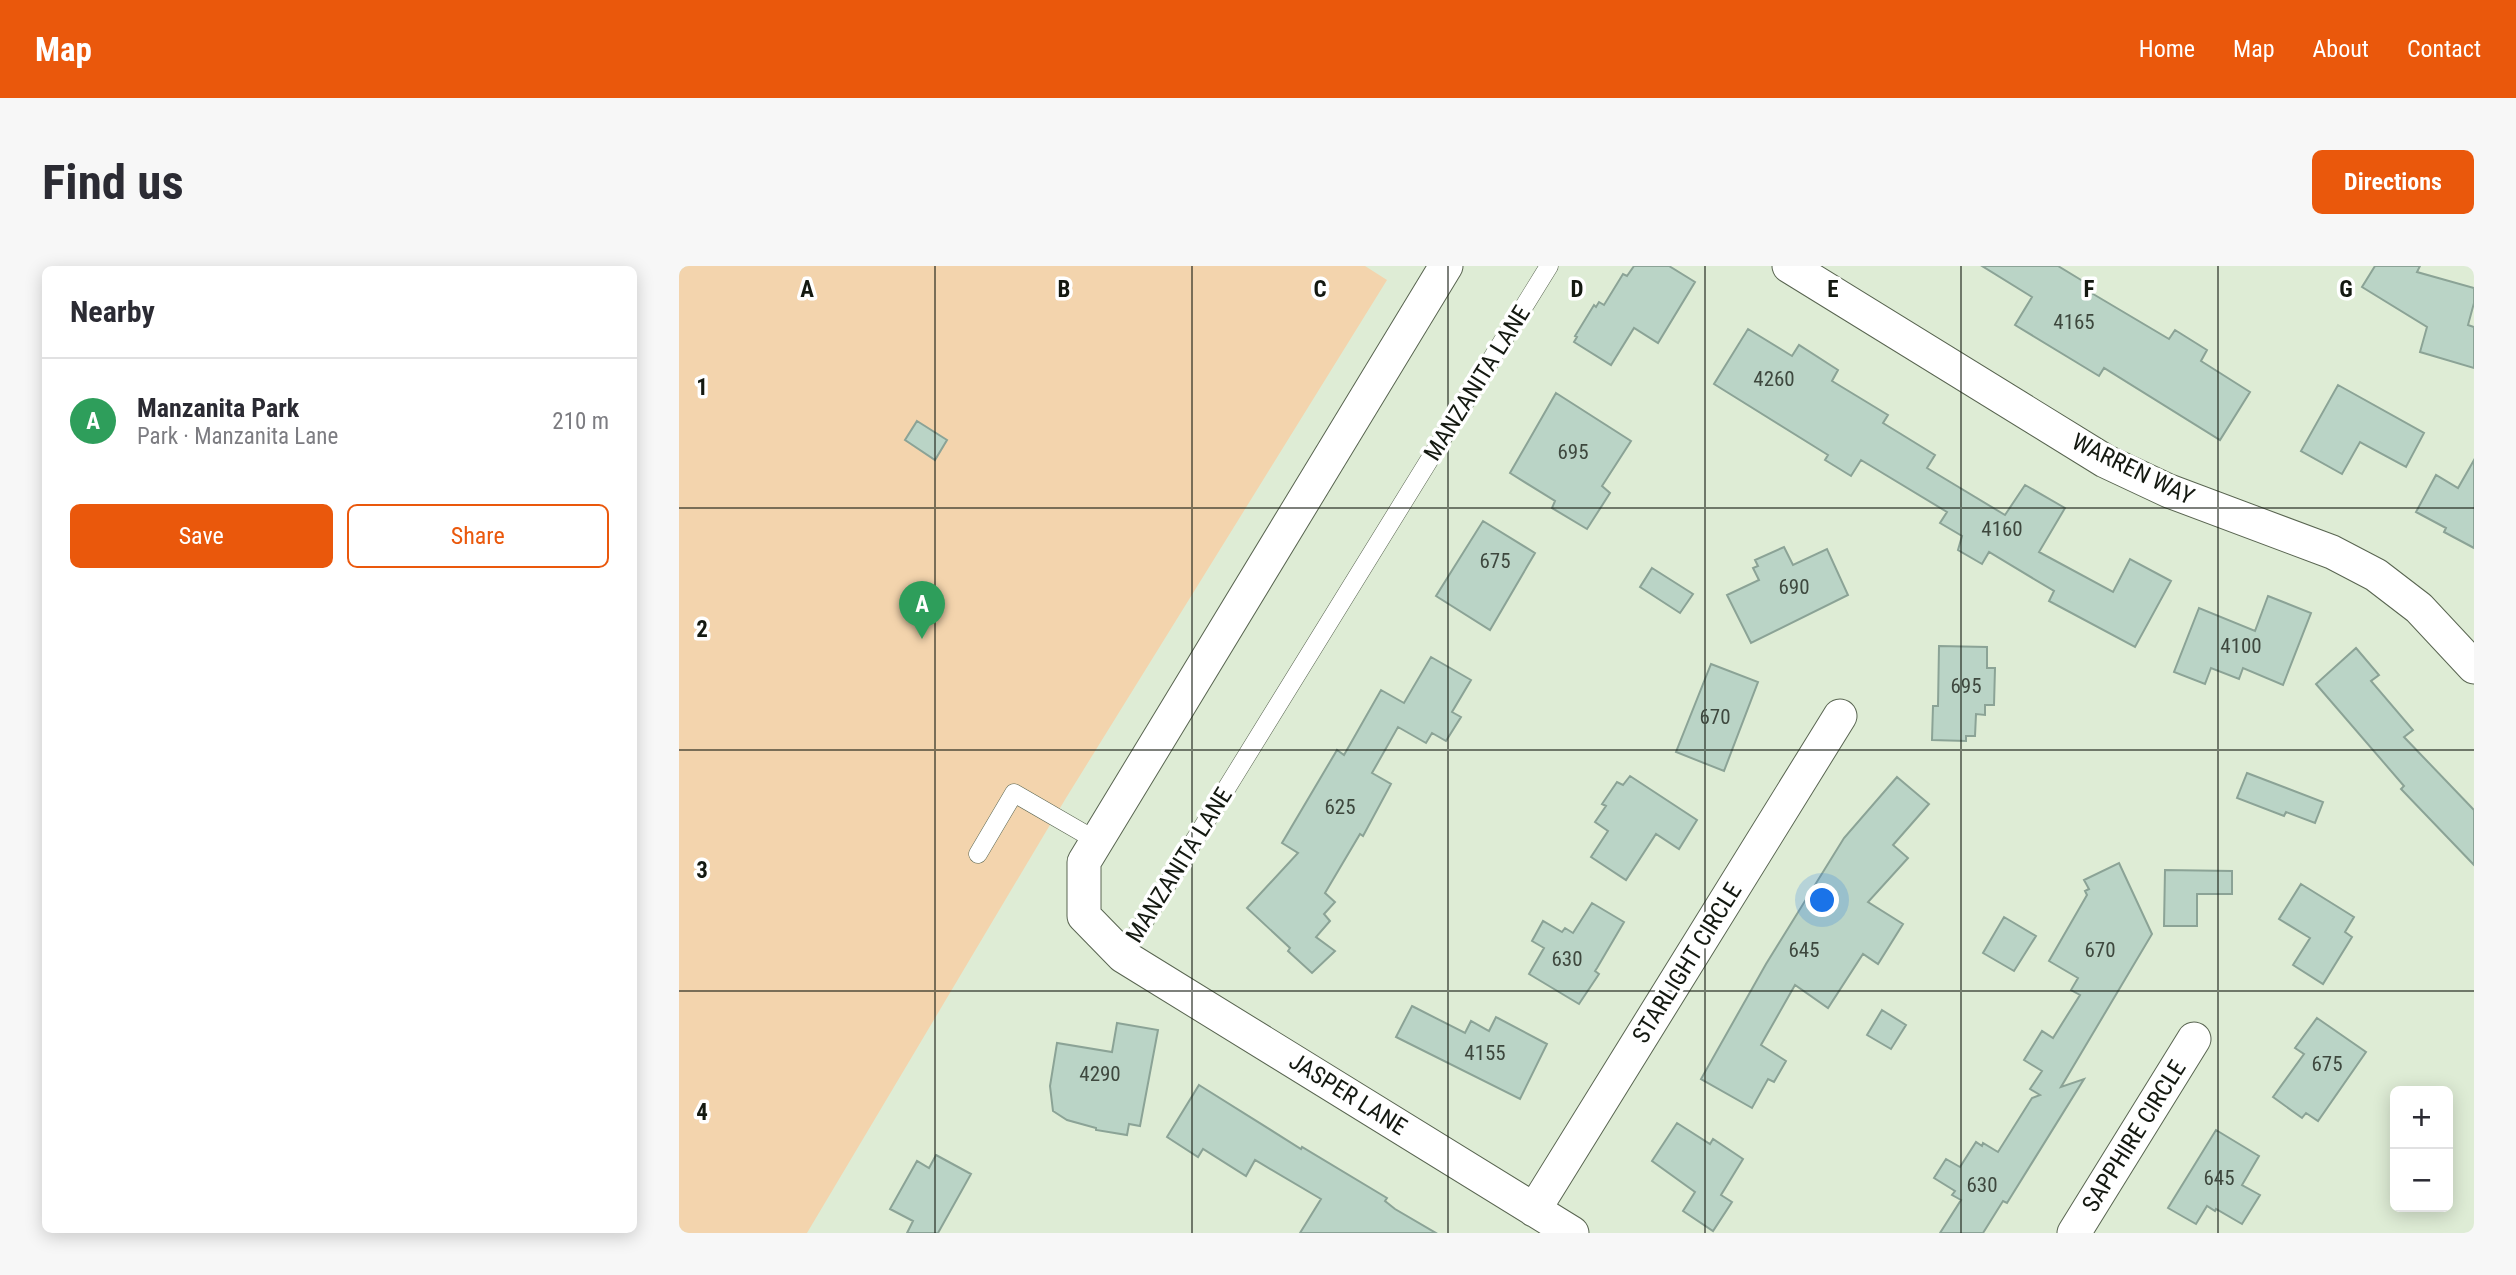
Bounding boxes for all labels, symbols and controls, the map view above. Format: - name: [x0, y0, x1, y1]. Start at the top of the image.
- text: Map: [35, 30, 92, 69]
- text: Home: [2139, 35, 2195, 63]
- text: Map: [2233, 35, 2275, 63]
- text: About: [2313, 35, 2369, 63]
- text: Contact: [2407, 35, 2481, 63]
- button: Directions: [2312, 150, 2474, 214]
- text: Find us: [42, 154, 184, 211]
- text: A: [800, 276, 814, 303]
- text: B: [1058, 276, 1070, 303]
- text: C: [1313, 276, 1327, 303]
- text: D: [1571, 276, 1584, 303]
- text: E: [1827, 276, 1839, 303]
- text: F: [2084, 276, 2095, 303]
- text: G: [2339, 276, 2353, 303]
- text: Nearby: [70, 294, 155, 329]
- street label: MANZANITA LANE: [1418, 300, 1536, 466]
- house number: 4165: [2053, 310, 2095, 334]
- house number: 4260: [1753, 367, 1795, 391]
- text: 1: [696, 374, 708, 401]
- text: Manzanita Park: [137, 393, 299, 423]
- text: A: [86, 408, 100, 435]
- text: 210 m: [552, 408, 609, 435]
- text: Park · Manzanita Lane: [137, 423, 338, 450]
- street label: WARREN WAY: [2067, 427, 2199, 511]
- house number: 695: [1557, 440, 1589, 464]
- button: Save: [70, 504, 333, 568]
- button: Share: [347, 504, 609, 568]
- house number: 4160: [1981, 517, 2023, 541]
- house number: 675: [1479, 549, 1511, 573]
- house number: 690: [1778, 575, 1810, 599]
- pin: A: [899, 581, 945, 639]
- text: 2: [696, 616, 708, 643]
- house number: 4100: [2220, 634, 2262, 658]
- house number: 695: [1950, 674, 1982, 698]
- house number: 670: [1699, 705, 1731, 729]
- street label: MANZANITA LANE: [1120, 782, 1238, 948]
- house number: 625: [1324, 795, 1356, 819]
- text: 3: [696, 857, 708, 884]
- street label: STARLIGHT CIRCLE: [1626, 878, 1748, 1048]
- your location: [1805, 883, 1839, 917]
- house number: 645: [1788, 938, 1820, 962]
- house number: 670: [2084, 938, 2116, 962]
- house number: 630: [1551, 947, 1583, 971]
- house number: 4155: [1464, 1041, 1506, 1065]
- street label: JASPER LANE: [1284, 1047, 1412, 1141]
- house number: 675: [2311, 1052, 2343, 1076]
- street label: SAPPHIRE CIRCLE: [2076, 1055, 2192, 1217]
- house number: 4290: [1079, 1062, 1121, 1086]
- map controls: [2390, 1086, 2453, 1212]
- button: +: [2390, 1086, 2453, 1149]
- text: 4: [696, 1099, 708, 1126]
- button: −: [2390, 1149, 2453, 1212]
- house number: 645: [2203, 1166, 2235, 1190]
- house number: 630: [1966, 1173, 1998, 1197]

